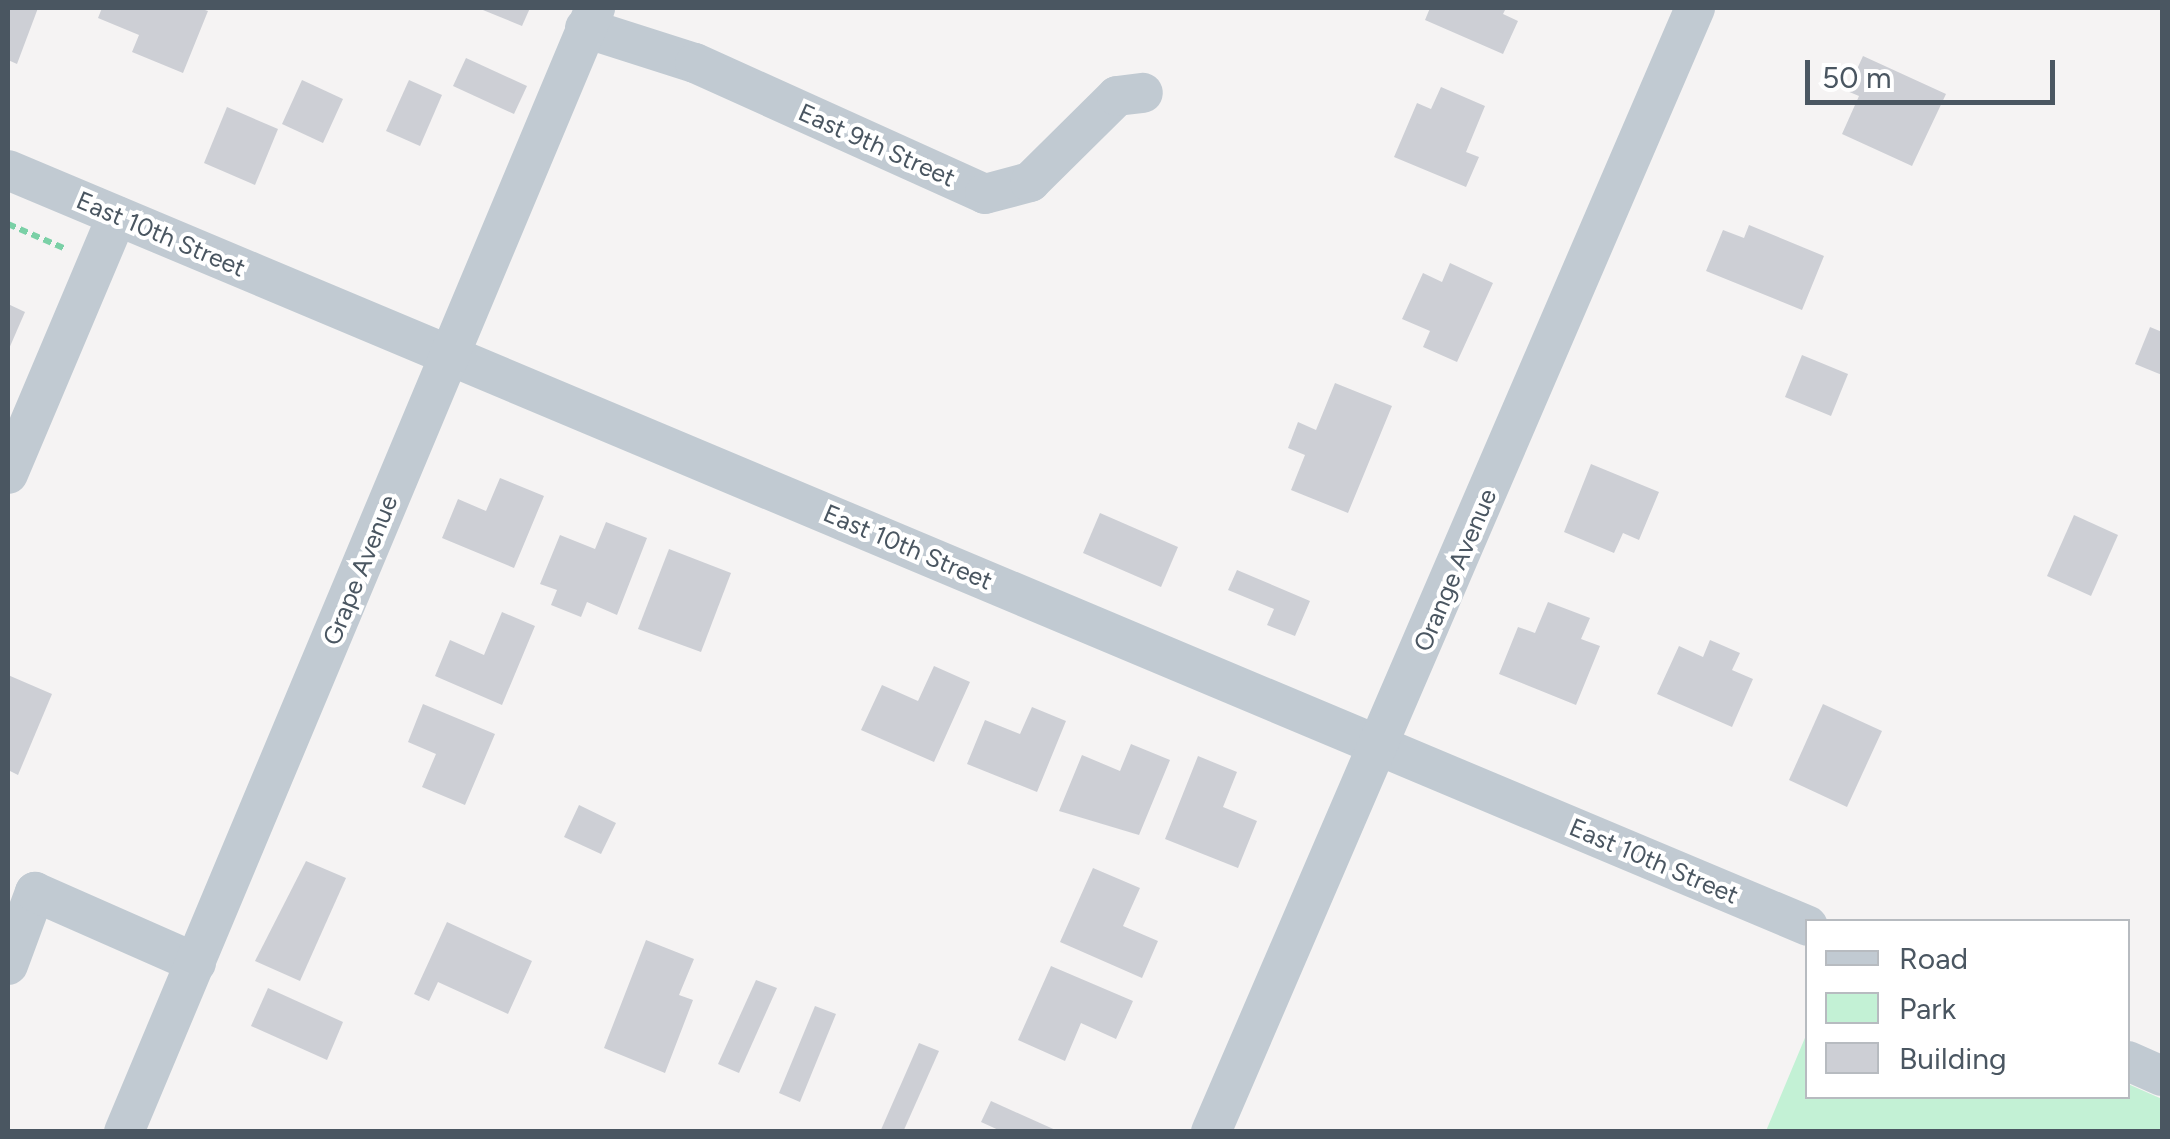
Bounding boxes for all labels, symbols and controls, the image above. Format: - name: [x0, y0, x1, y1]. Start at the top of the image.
- scale bar: [1810, 40, 2060, 102]
- text: 50 m: [1822, 59, 1891, 96]
- street label: East 9th Street: [794, 97, 960, 193]
- street label: East 10th Street: [72, 185, 250, 283]
- street label: Orange Avenue: [1407, 484, 1503, 656]
- street label: Grape Avenue: [316, 491, 404, 649]
- street label: East 10th Street: [819, 498, 997, 596]
- street label: East 10th Street: [1565, 812, 1743, 910]
- legend: [1805, 919, 2130, 1099]
- text: Road: [1899, 940, 1968, 977]
- text: Park: [1899, 990, 1956, 1027]
- text: Building: [1899, 1040, 2007, 1077]

